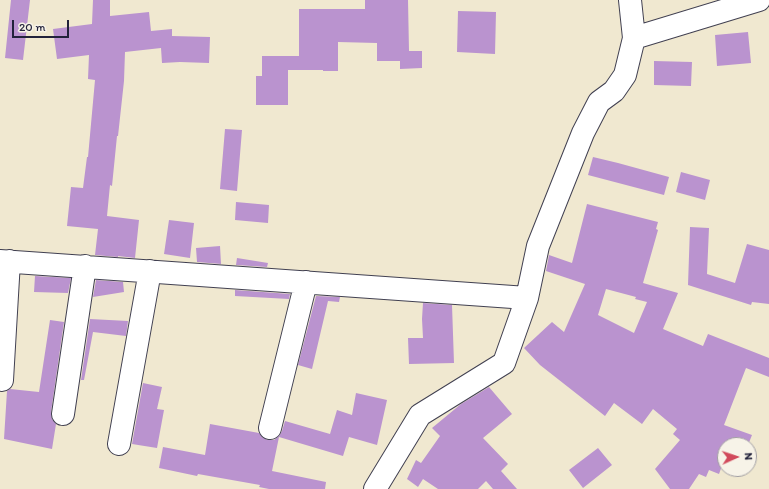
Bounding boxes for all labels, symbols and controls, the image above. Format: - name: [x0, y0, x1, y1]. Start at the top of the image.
- scale bar: [14, 12, 71, 38]
- text: 20 m: [19, 20, 46, 34]
- north arrow: [717, 437, 757, 477]
- text: N: [742, 452, 755, 460]

